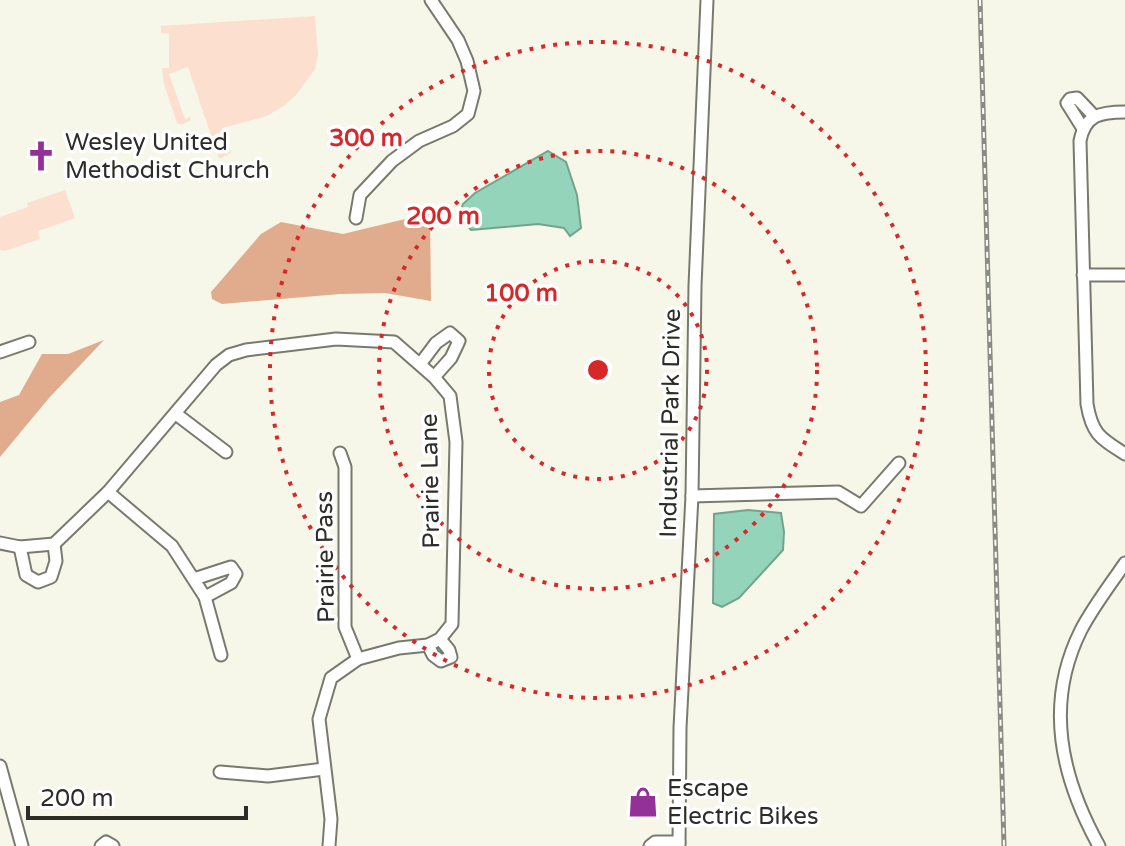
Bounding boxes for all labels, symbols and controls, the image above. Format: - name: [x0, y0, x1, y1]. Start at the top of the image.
- text: 300 m: [329, 124, 403, 153]
- place label: Wesley United Methodist Church: [65, 128, 270, 185]
- church icon: Wesley United Methodist Church: [24, 139, 58, 173]
- text: 200 m: [406, 202, 480, 231]
- text: 100 m: [484, 279, 558, 308]
- street label: Industrial Park Drive: [654, 308, 687, 538]
- centre of rings: [584, 356, 612, 384]
- street label: Prairie Lane: [415, 413, 446, 549]
- street label: Prairie Pass: [310, 491, 341, 623]
- scale bar: [28, 770, 246, 820]
- place label: Escape Electric Bikes: [667, 774, 818, 831]
- text: 200 m: [40, 784, 114, 813]
- shop icon: Escape Electric Bikes: [626, 785, 660, 819]

